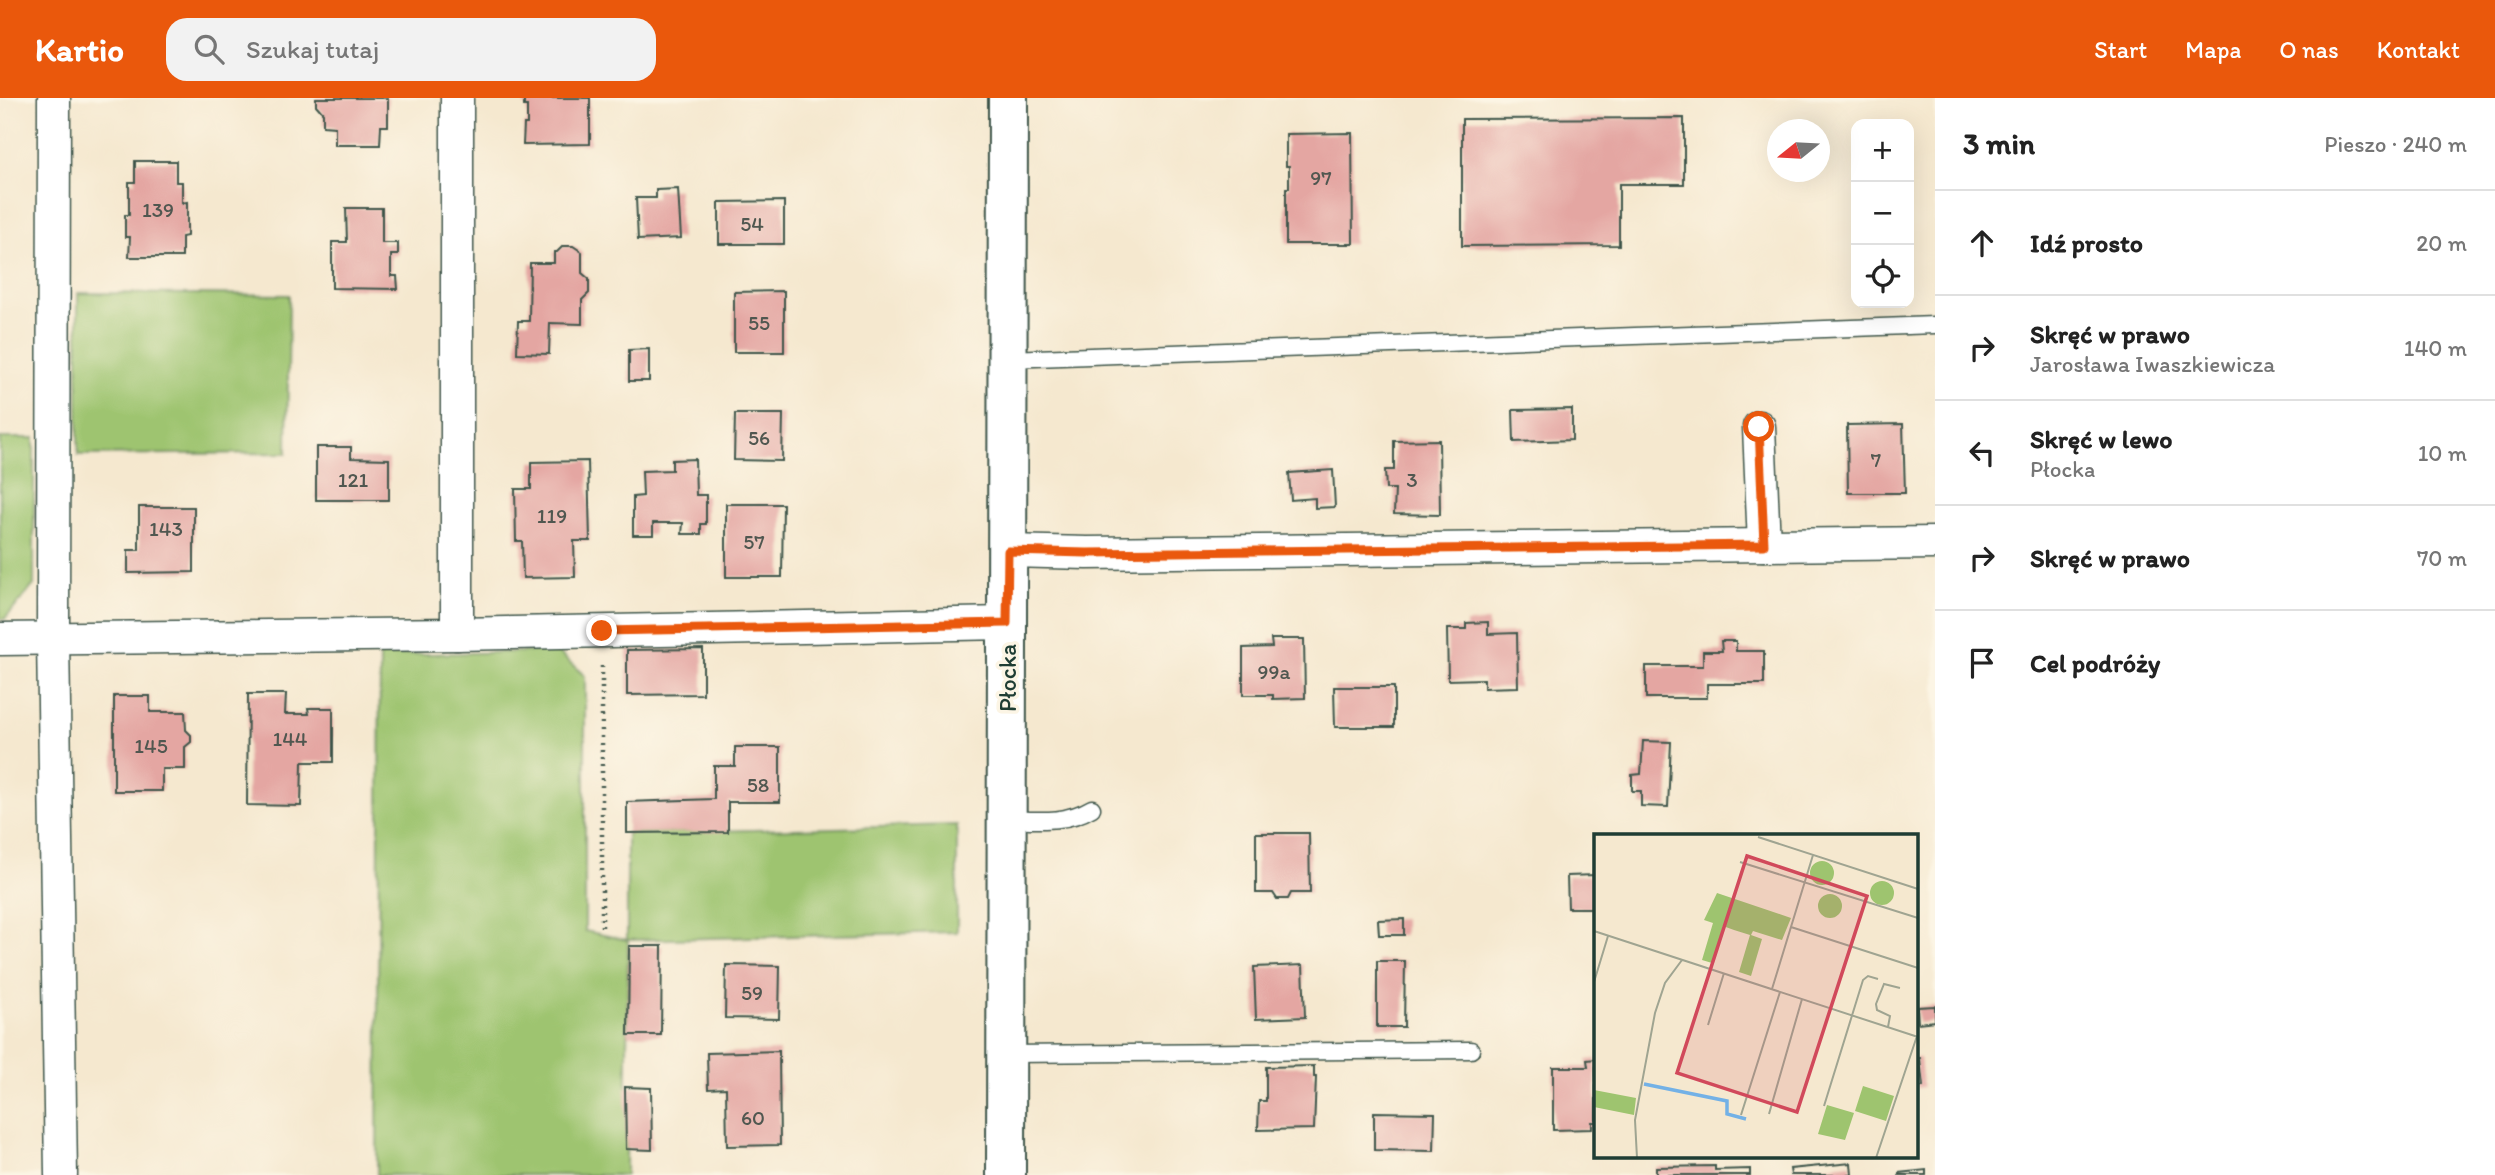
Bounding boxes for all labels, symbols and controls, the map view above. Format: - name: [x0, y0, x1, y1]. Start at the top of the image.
- search box: [166, 18, 656, 81]
- text: Kartio: [35, 30, 124, 69]
- icon: search: [190, 30, 228, 68]
- text: Szukaj tutaj: [246, 33, 379, 65]
- text: Start: [2094, 35, 2147, 64]
- text: Mapa: [2185, 35, 2241, 64]
- text: O nas: [2279, 35, 2339, 64]
- text: Kontakt: [2377, 35, 2460, 64]
- north arrow: [1767, 119, 1830, 182]
- map controls: [1851, 119, 1914, 308]
- button: +: [1851, 119, 1914, 182]
- text: 3 min: [1963, 125, 2035, 162]
- text: Pieszo · 240 m: [2324, 130, 2467, 158]
- house number: 97: [1310, 165, 1332, 190]
- button: −: [1851, 182, 1914, 245]
- house number: 139: [142, 197, 174, 222]
- house number: 54: [740, 211, 764, 236]
- icon: ahead: [1963, 224, 2001, 262]
- text: Idź prosto: [2030, 227, 2143, 259]
- text: 20 m: [2416, 229, 2467, 257]
- button: locate: [1851, 245, 1914, 308]
- house number: 55: [748, 310, 770, 335]
- text: Skręć w prawo: [2030, 318, 2190, 350]
- icon: right: [1963, 329, 2001, 367]
- text: 140 m: [2404, 334, 2467, 362]
- text: Jarosława Iwaszkiewicza: [2030, 350, 2275, 378]
- route start: [1743, 411, 1774, 442]
- text: Skręć w lewo: [2030, 423, 2173, 455]
- house number: 56: [748, 425, 770, 450]
- icon: left: [1963, 434, 2001, 472]
- text: 10 m: [2418, 439, 2467, 467]
- house number: 7: [1871, 447, 1881, 472]
- text: Płocka: [2030, 455, 2095, 483]
- house number: 121: [338, 467, 369, 492]
- house number: 3: [1406, 467, 1418, 492]
- house number: 119: [537, 503, 567, 528]
- house number: 143: [149, 516, 183, 541]
- house number: 57: [743, 529, 765, 554]
- icon: right: [1963, 539, 2001, 577]
- text: Skręć w prawo: [2030, 542, 2190, 574]
- text: 70 m: [2417, 544, 2467, 572]
- route end: [586, 615, 617, 646]
- street label: Płocka: [993, 644, 1022, 712]
- icon: arrive: [1963, 644, 2001, 682]
- text: Cel podróży: [2030, 647, 2160, 679]
- house number: 99a: [1258, 659, 1291, 684]
- house number: 144: [273, 726, 308, 751]
- house number: 145: [134, 733, 168, 758]
- house number: 58: [747, 772, 769, 797]
- inset map: [1594, 834, 1918, 1158]
- house number: 59: [741, 980, 763, 1005]
- house number: 60: [741, 1105, 765, 1130]

